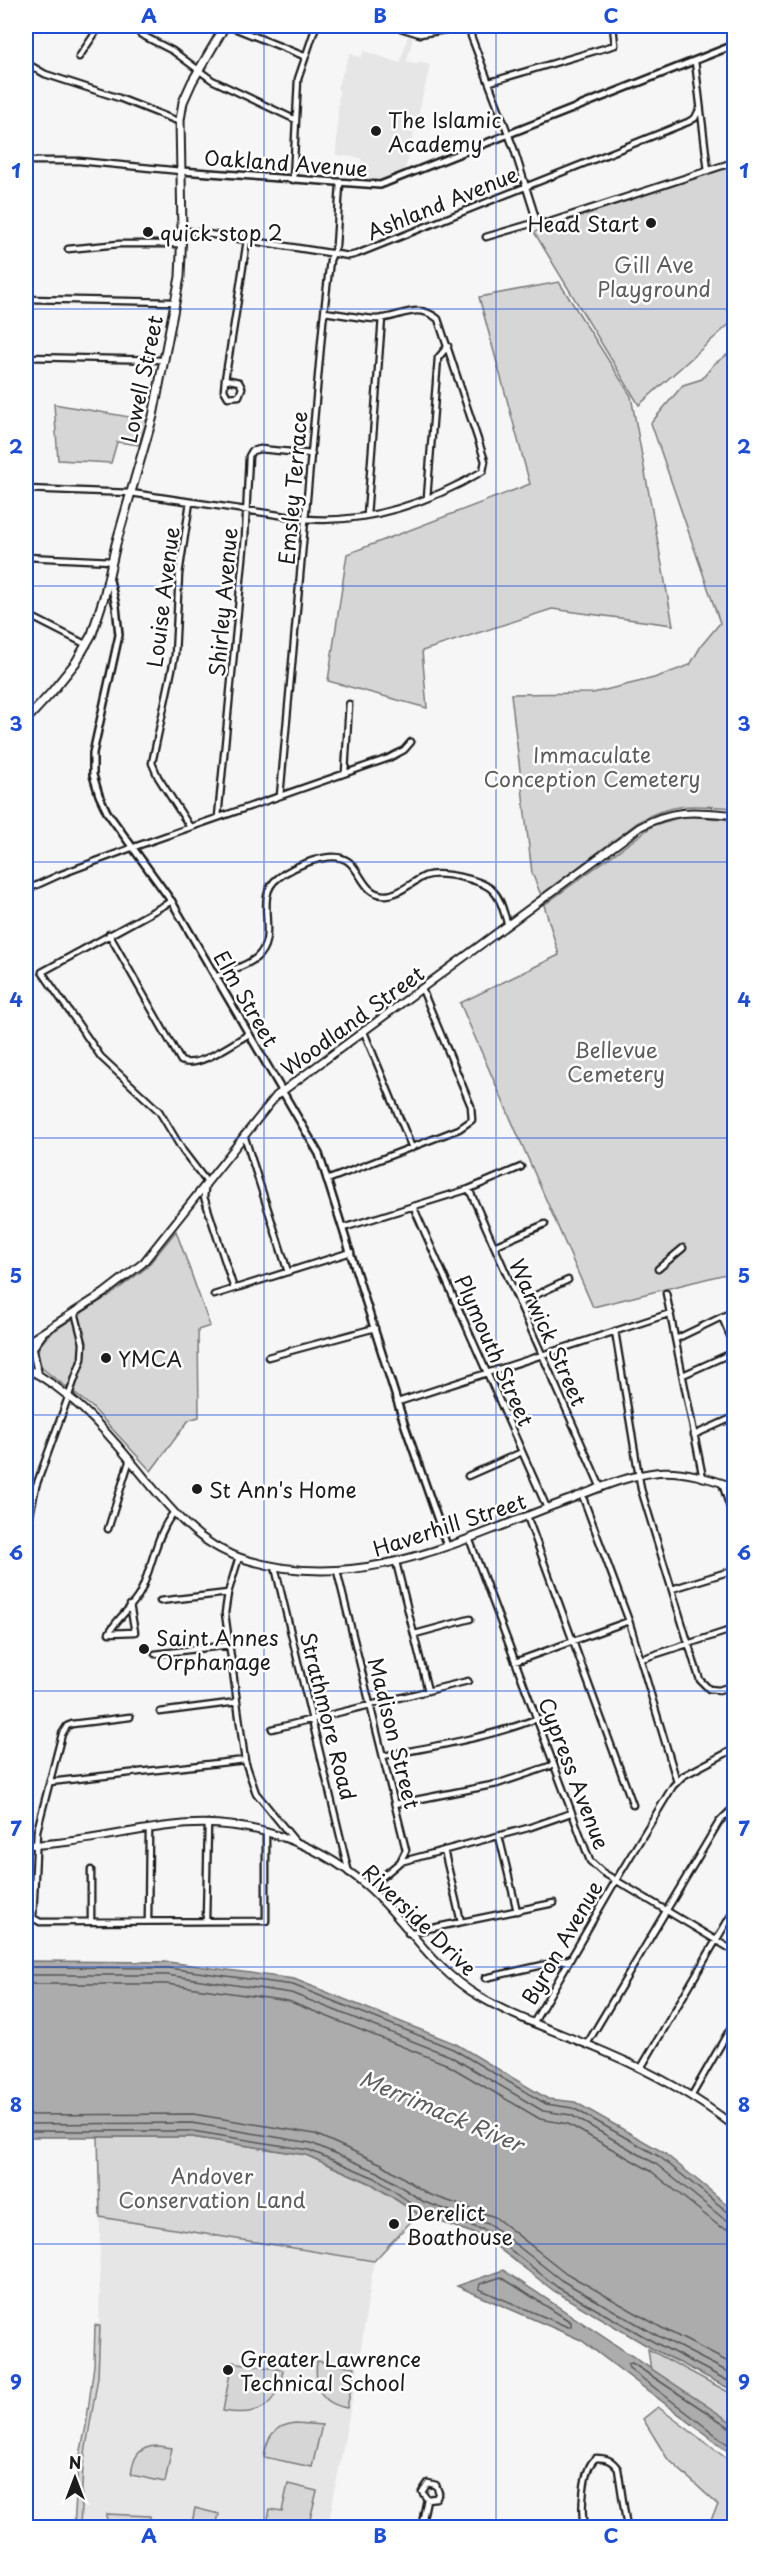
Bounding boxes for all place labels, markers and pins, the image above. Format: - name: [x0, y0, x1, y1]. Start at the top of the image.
- place label: The Islamic Academy: [388, 103, 501, 159]
- marker: The Islamic Academy: [369, 124, 383, 138]
- place label: Head Start: [527, 207, 639, 239]
- place label: quick stop 2: [160, 216, 283, 248]
- marker: Head Start: [644, 216, 658, 230]
- marker: quick stop 2: [141, 225, 155, 239]
- place label: YMCA: [118, 1342, 182, 1374]
- marker: YMCA: [99, 1351, 113, 1365]
- place label: St Ann's Home: [209, 1473, 357, 1505]
- marker: St Ann's Home: [190, 1482, 204, 1496]
- place label: Saint Annes Orphanage: [156, 1621, 279, 1677]
- marker: Saint Annes Orphanage: [137, 1642, 151, 1656]
- place label: Derelict Boathouse: [406, 2196, 513, 2252]
- marker: Derelict Boathouse: [387, 2217, 401, 2231]
- place label: Greater Lawrence Technical School: [240, 2342, 421, 2398]
- marker: Greater Lawrence Technical School: [221, 2363, 235, 2377]

